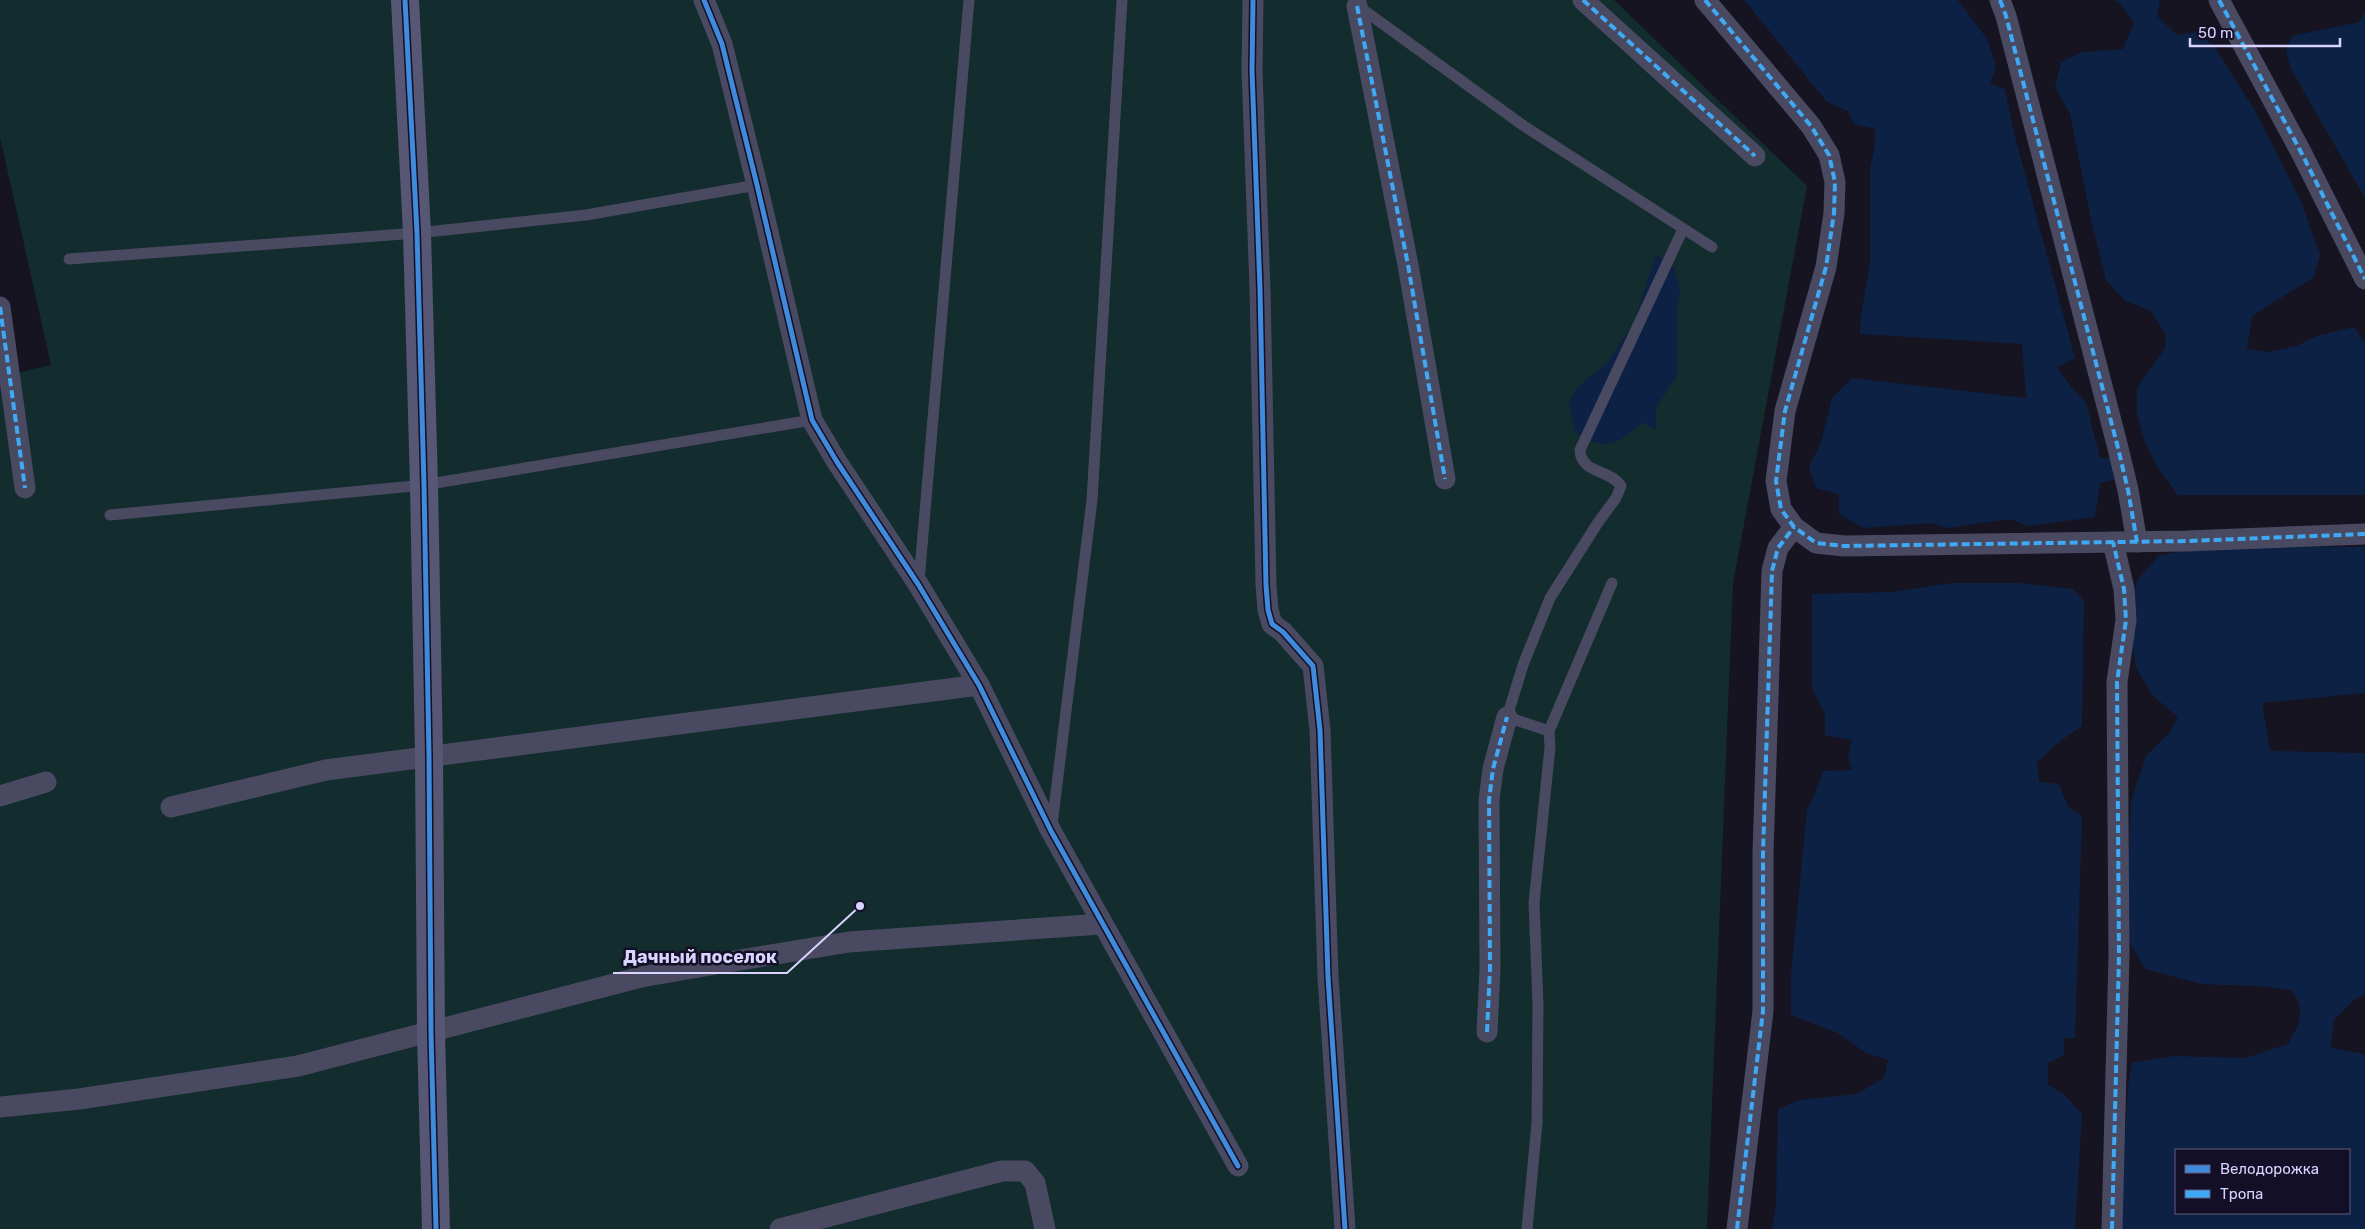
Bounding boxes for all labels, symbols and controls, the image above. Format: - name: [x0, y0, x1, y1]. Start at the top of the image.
- scale bar: [2190, 15, 2340, 47]
- text: 50 m: [2198, 24, 2233, 42]
- callout: Дачный поселок: [613, 940, 787, 973]
- text: Дачный поселок: [623, 946, 777, 968]
- legend: [2175, 1149, 2350, 1214]
- text: Велодорожка: [2220, 1160, 2319, 1178]
- text: Тропа: [2220, 1185, 2263, 1203]

